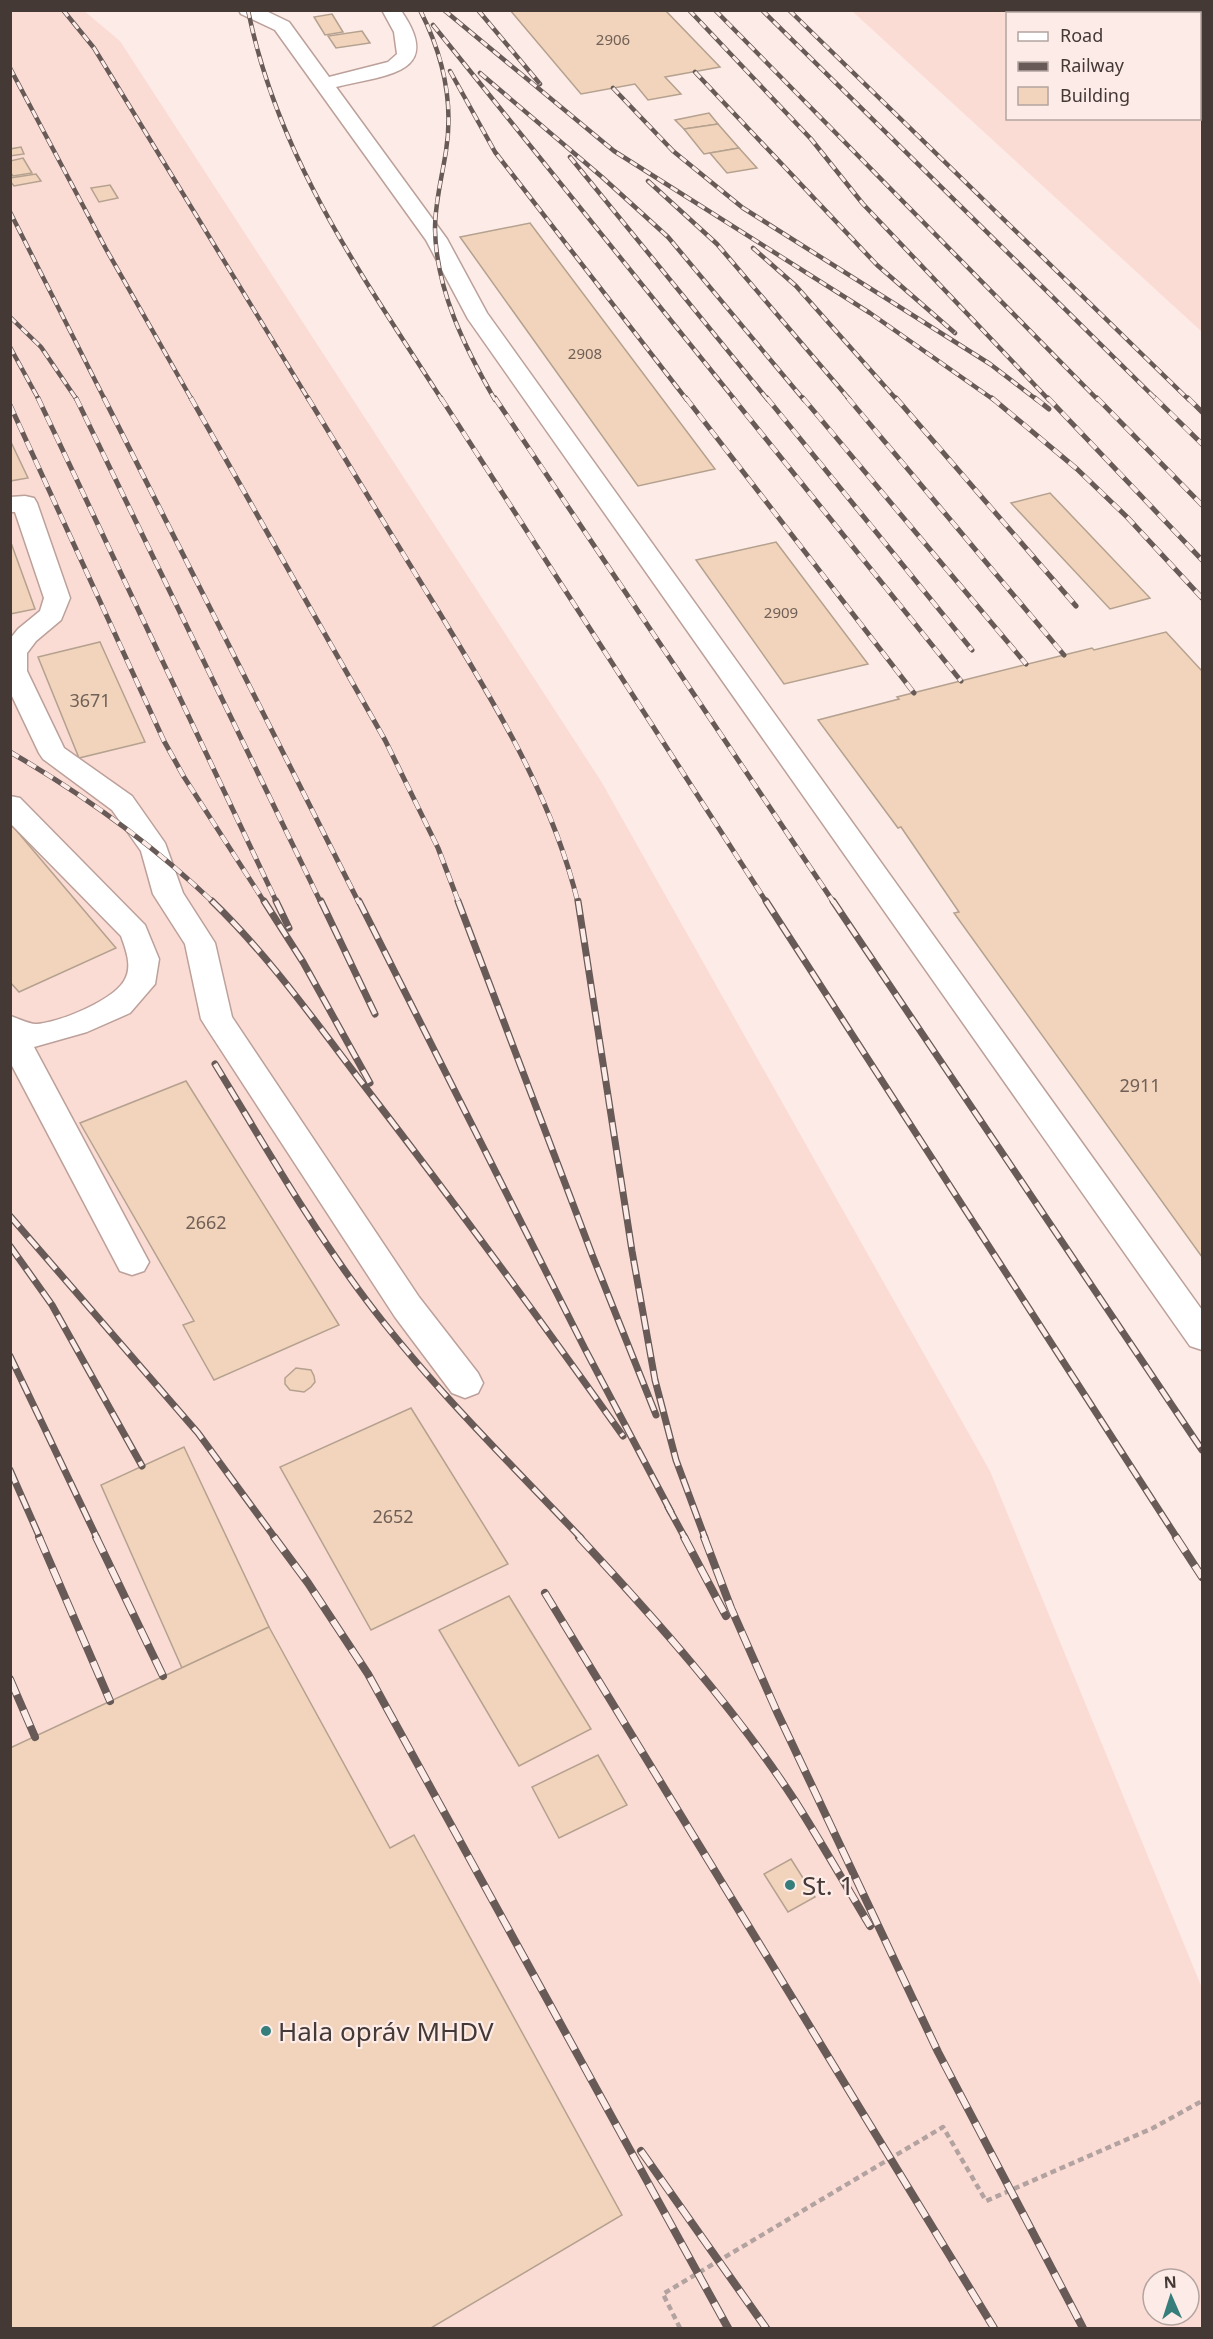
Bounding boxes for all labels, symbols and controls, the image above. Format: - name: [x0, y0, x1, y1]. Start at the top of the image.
- legend: [1006, 12, 1201, 120]
- text: Road: [1060, 23, 1103, 47]
- house number: 2906: [596, 29, 630, 49]
- text: Railway: [1060, 53, 1125, 77]
- text: Building: [1060, 83, 1130, 107]
- house number: 2908: [568, 343, 602, 363]
- house number: 2909: [764, 602, 798, 622]
- house number: 3671: [69, 688, 111, 712]
- house number: 2911: [1119, 1073, 1161, 1097]
- house number: 2662: [185, 1210, 227, 1234]
- house number: 2652: [372, 1504, 414, 1528]
- place label: St. 1: [802, 1867, 854, 1903]
- marker: St. 1: [783, 1878, 797, 1892]
- place label: Hala opráv MHDV: [278, 2013, 494, 2049]
- marker: Hala opráv MHDV: [259, 2024, 273, 2038]
- north arrow: [1141, 2267, 1201, 2327]
- text: N: [1163, 2271, 1177, 2293]

